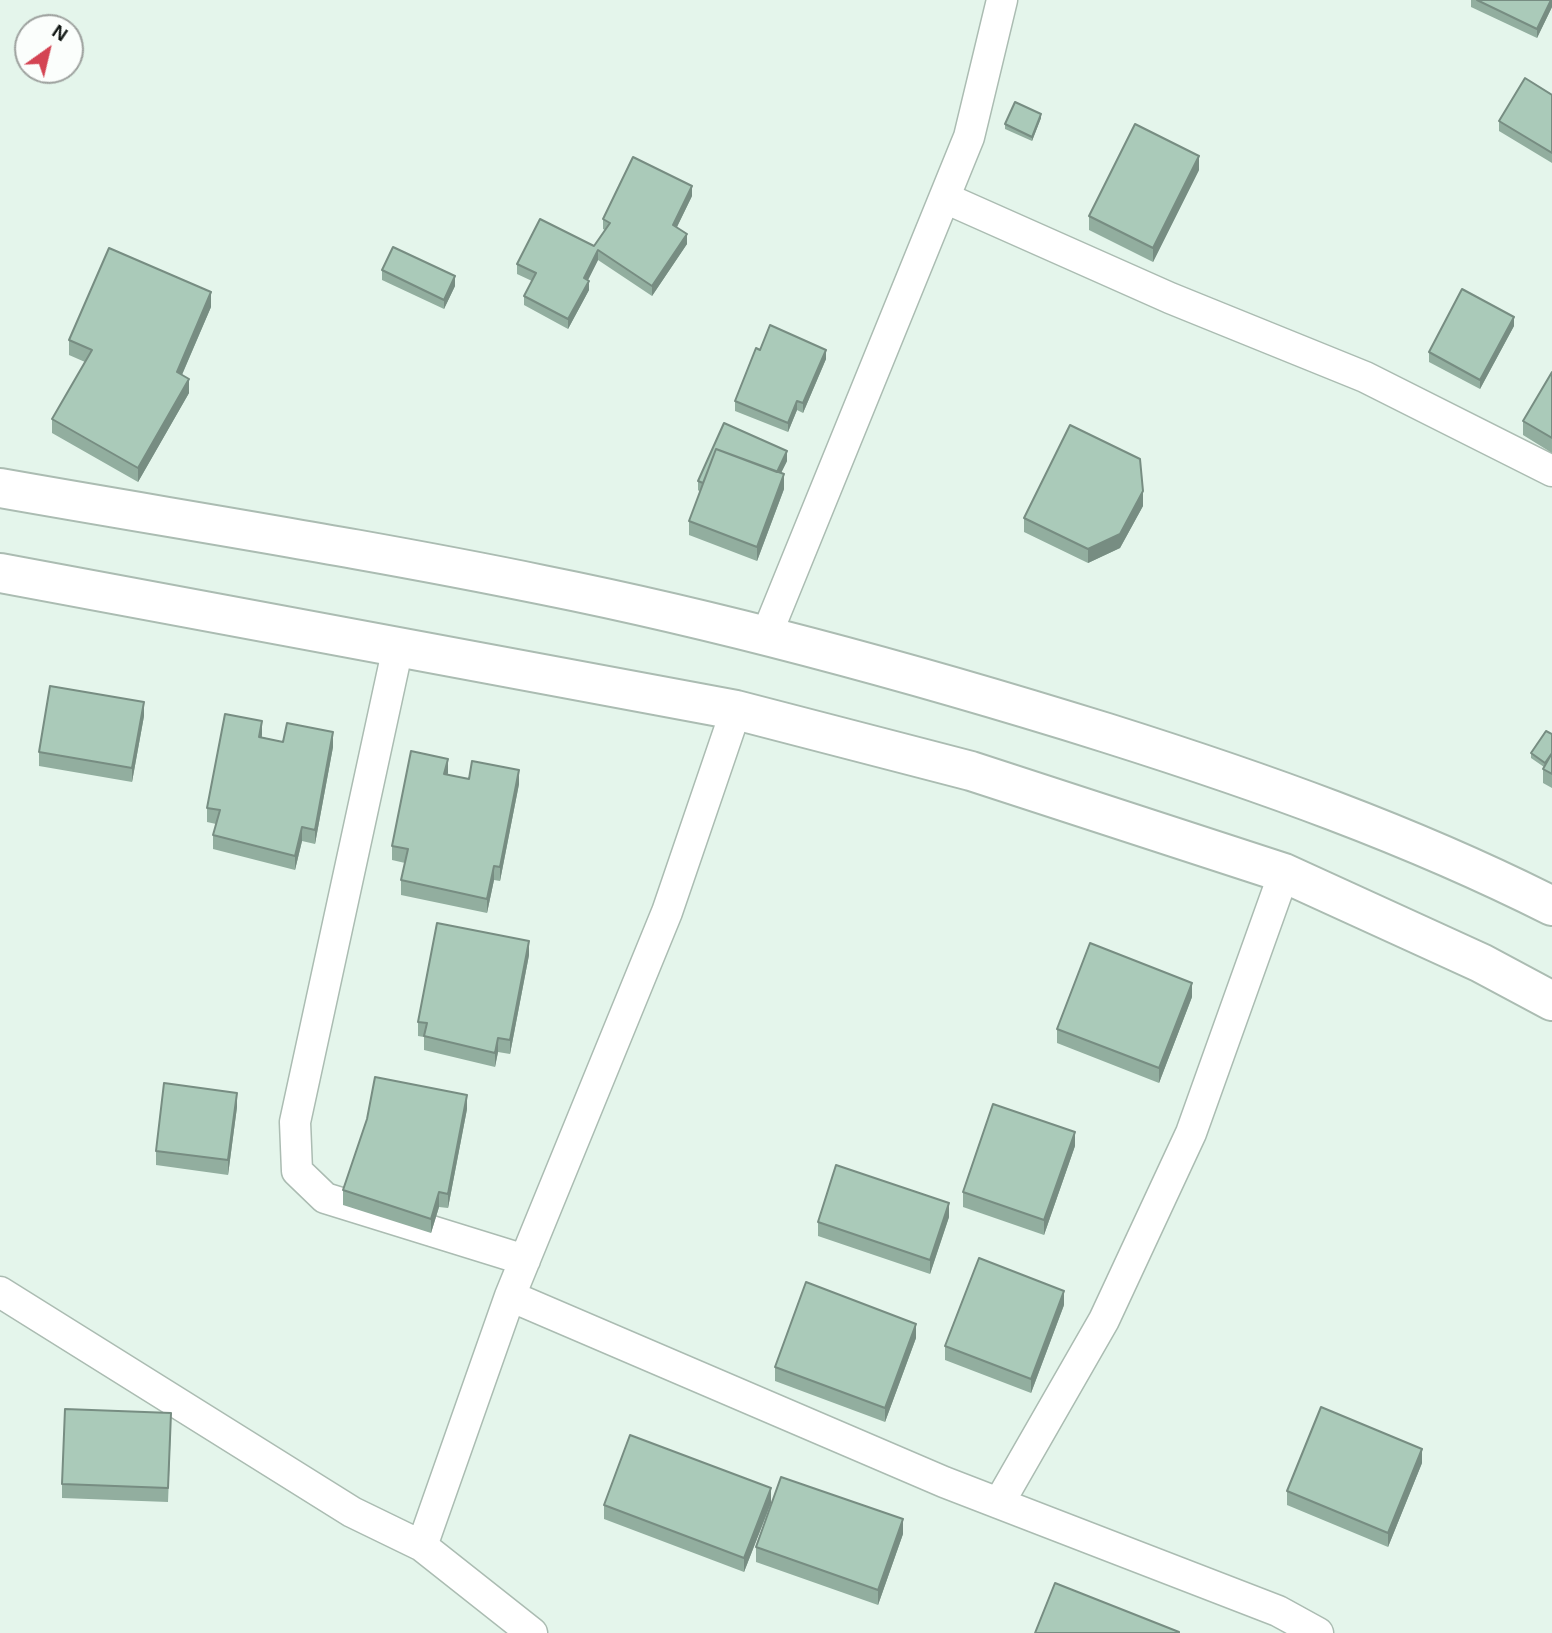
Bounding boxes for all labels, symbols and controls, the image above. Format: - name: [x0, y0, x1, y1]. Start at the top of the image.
- north arrow: [14, 14, 84, 84]
- text: N: [48, 20, 71, 45]

